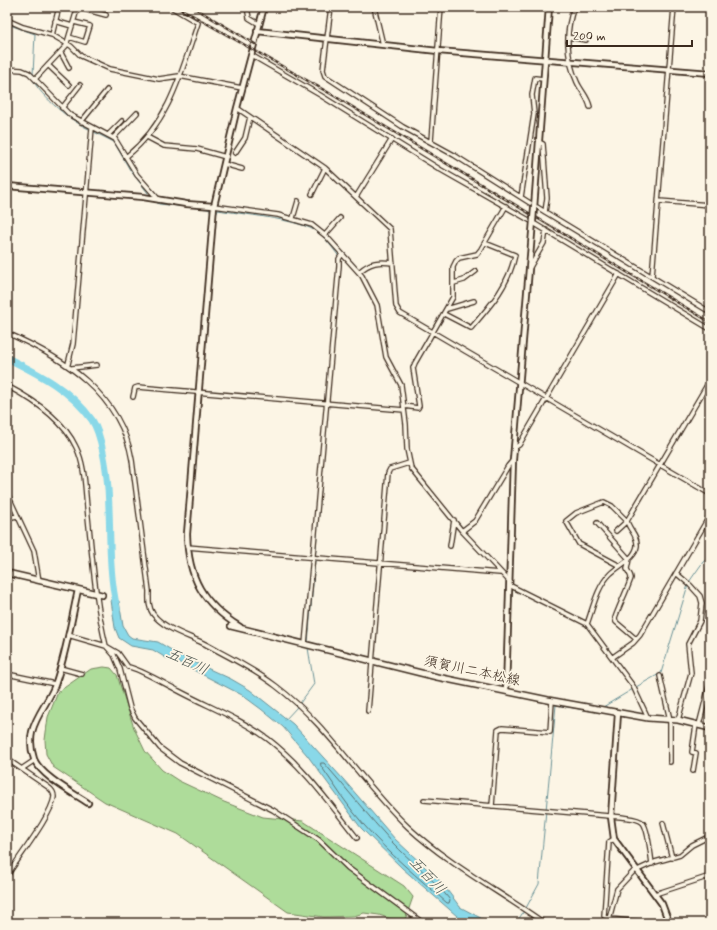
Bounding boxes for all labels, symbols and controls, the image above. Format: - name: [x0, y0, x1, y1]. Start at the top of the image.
- scale bar: [567, 22, 692, 48]
- text: 200 m: [573, 29, 606, 45]
- water label: 五百川: [162, 643, 212, 681]
- street label: 須賀川二本松線: [422, 652, 522, 690]
- water label: 五百川: [404, 853, 450, 899]

